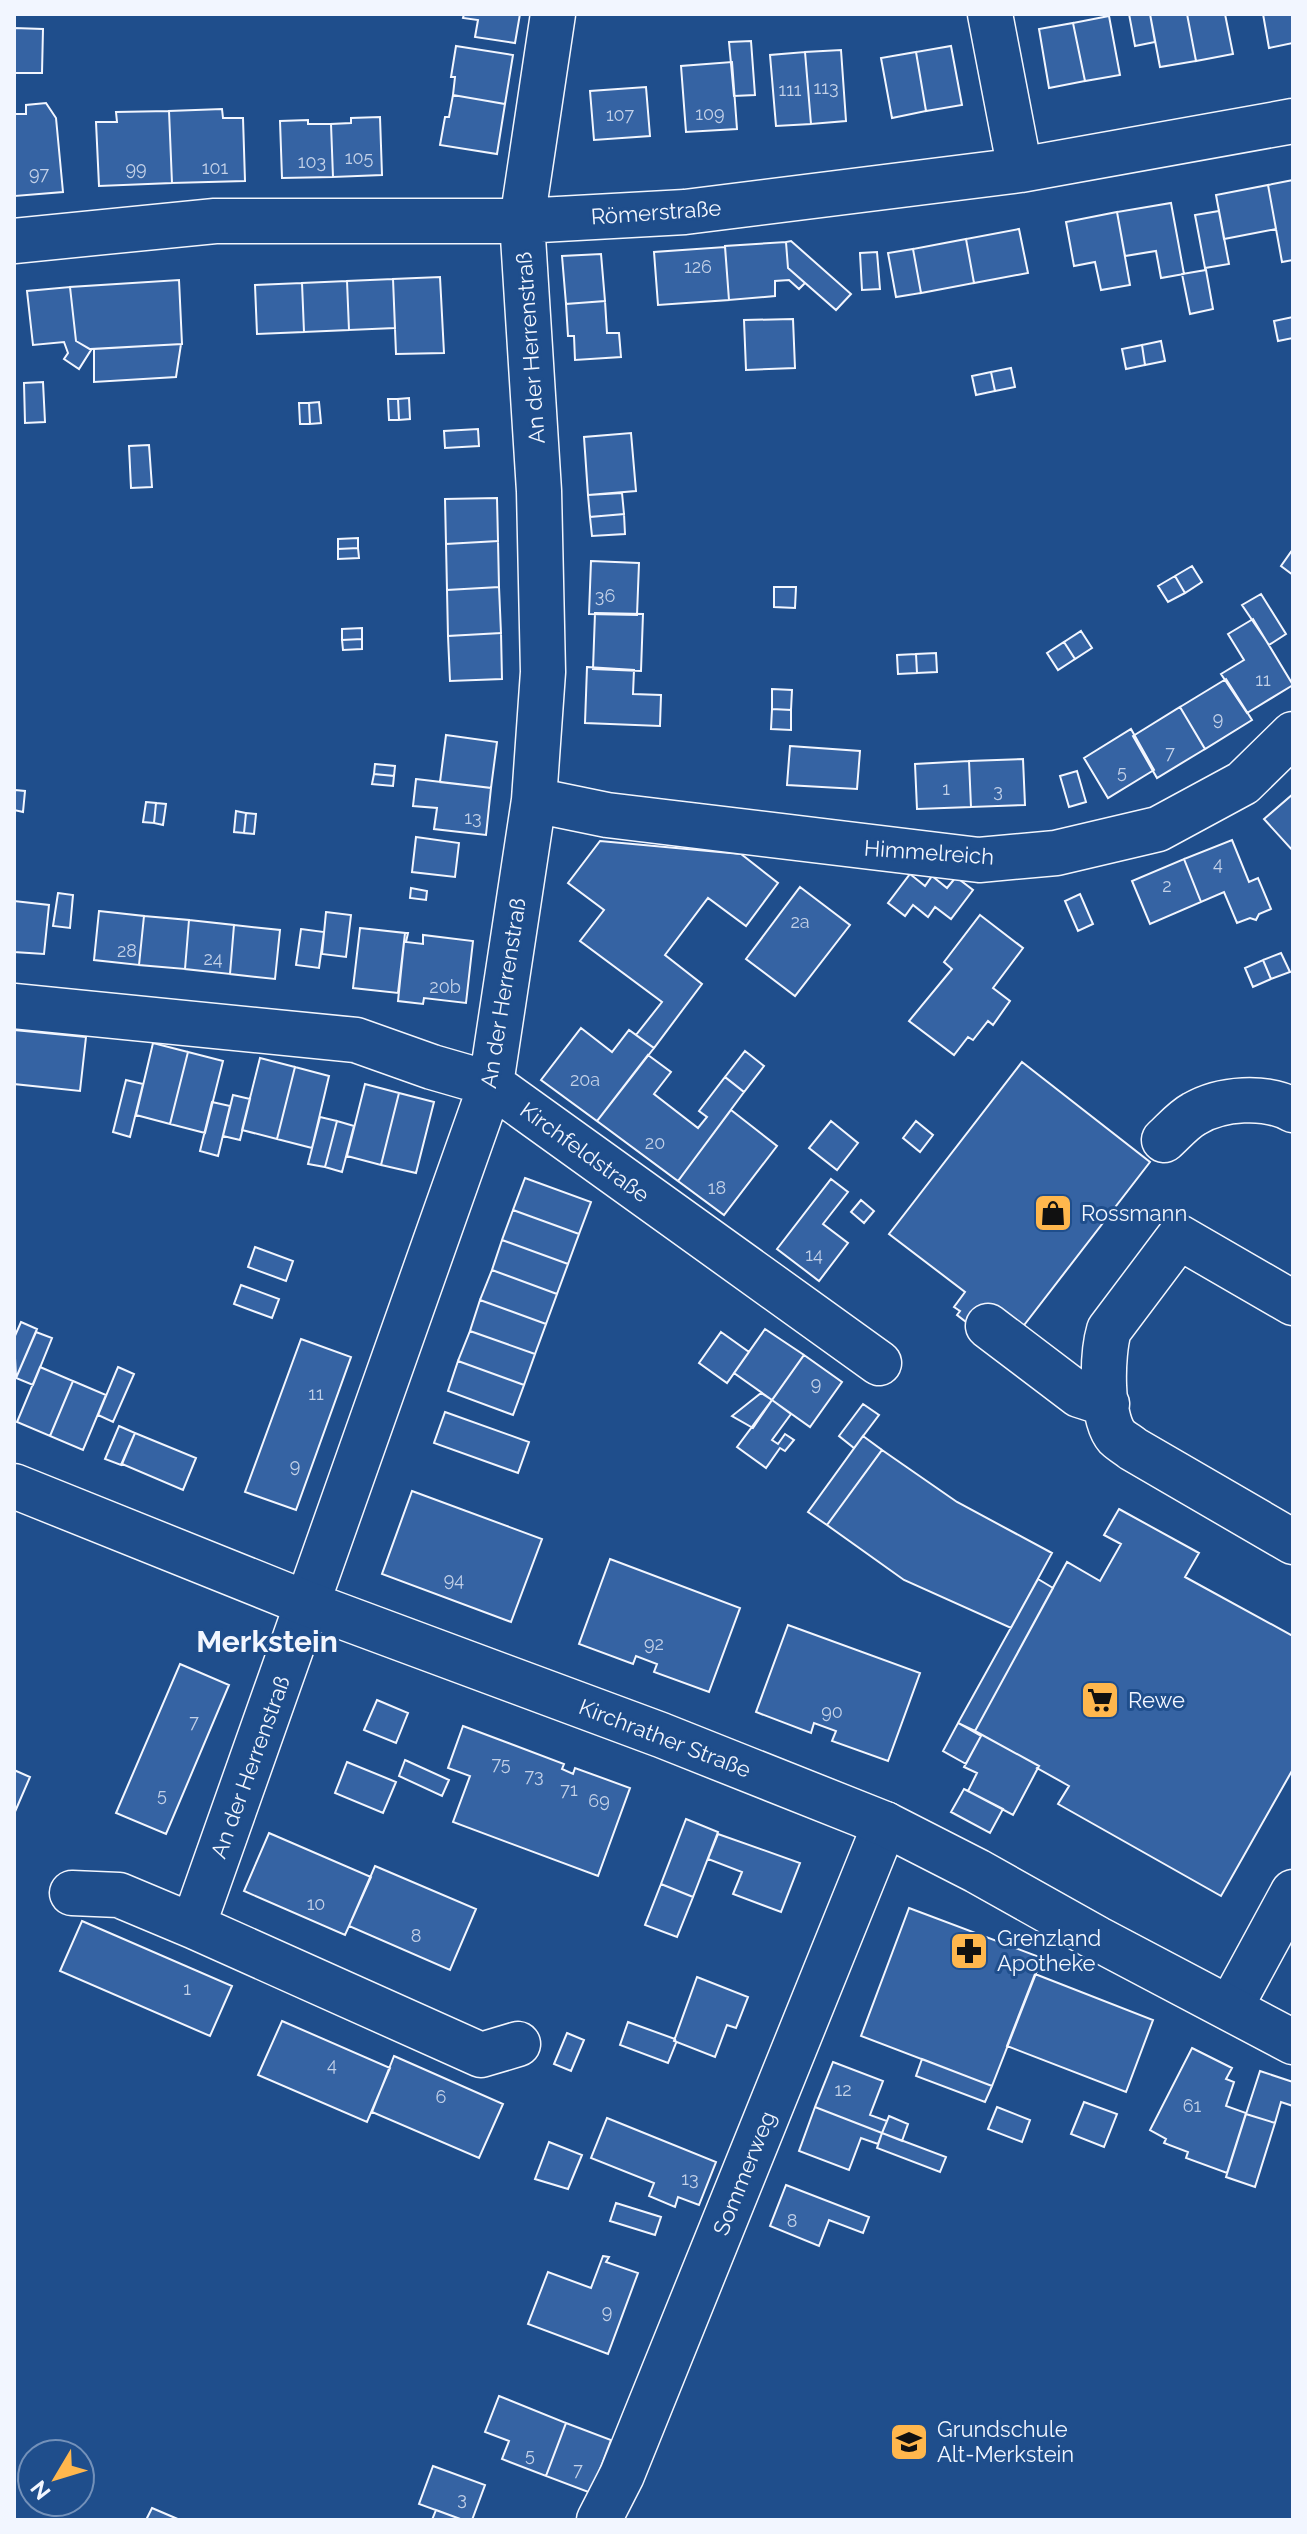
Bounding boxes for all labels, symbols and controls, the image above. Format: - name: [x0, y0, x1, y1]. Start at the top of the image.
- house number: 113: [813, 77, 839, 98]
- house number: 111: [778, 79, 802, 100]
- house number: 109: [695, 103, 725, 124]
- house number: 107: [606, 104, 634, 125]
- house number: 105: [345, 147, 373, 168]
- house number: 103: [298, 151, 326, 172]
- house number: 101: [202, 157, 229, 178]
- house number: 99: [125, 158, 147, 179]
- house number: 97: [29, 163, 49, 184]
- street label: Römerstraße: [590, 194, 722, 230]
- street label: An der Herrenstraß: [510, 251, 550, 445]
- house number: 126: [684, 256, 712, 277]
- house number: 36: [595, 585, 615, 606]
- house number: 11: [1255, 669, 1271, 690]
- house number: 9: [1213, 708, 1223, 729]
- house number: 7: [1165, 742, 1175, 763]
- house number: 5: [1117, 761, 1127, 782]
- house number: 1: [942, 778, 950, 799]
- house number: 3: [993, 780, 1003, 801]
- house number: 13: [464, 807, 482, 828]
- street label: Himmelreich: [863, 834, 995, 870]
- house number: 4: [1213, 853, 1223, 874]
- house number: 2: [1162, 875, 1172, 896]
- street label: An der Herrenstraß: [475, 896, 531, 1090]
- house number: 2a: [790, 911, 810, 932]
- house number: 28: [117, 940, 137, 961]
- house number: 24: [203, 948, 223, 969]
- house number: 20b: [429, 976, 461, 997]
- house number: 20a: [570, 1069, 600, 1090]
- street label: Kirchfeldstraße: [515, 1096, 655, 1208]
- house number: 20: [645, 1132, 665, 1153]
- house number: 18: [708, 1177, 726, 1198]
- shop icon: Rossmann: [1032, 1192, 1074, 1234]
- place label: Rossmann: [1081, 1200, 1187, 1226]
- house number: 14: [805, 1244, 823, 1265]
- house number: 9: [811, 1373, 821, 1394]
- house number: 11: [308, 1383, 324, 1404]
- house number: 9: [290, 1455, 300, 1476]
- house number: 94: [444, 1569, 464, 1590]
- district label: Merkstein: [196, 1624, 338, 1659]
- house number: 92: [644, 1633, 664, 1654]
- street label: An der Herrenstraß: [205, 1672, 295, 1862]
- supermarket icon: Rewe: [1079, 1679, 1121, 1721]
- place label: Rewe: [1128, 1687, 1185, 1713]
- street label: Kirchrather Straße: [575, 1693, 755, 1783]
- house number: 90: [821, 1701, 843, 1722]
- house number: 7: [189, 1711, 199, 1732]
- house number: 75: [491, 1753, 511, 1774]
- house number: 73: [524, 1765, 544, 1786]
- house number: 71: [560, 1779, 578, 1800]
- house number: 5: [157, 1784, 167, 1805]
- house number: 69: [588, 1790, 610, 1811]
- house number: 10: [307, 1893, 325, 1914]
- house number: 8: [411, 1925, 421, 1946]
- place label: Grenzland Apotheke: [997, 1925, 1101, 1976]
- pharmacy icon: Grenzland Apotheke: [948, 1930, 990, 1972]
- house number: 1: [183, 1978, 191, 1999]
- house number: 4: [327, 2054, 337, 2075]
- house number: 12: [834, 2079, 852, 2100]
- house number: 6: [436, 2086, 447, 2107]
- house number: 61: [1183, 2095, 1202, 2116]
- street label: Sommerweg: [707, 2107, 781, 2239]
- house number: 13: [681, 2168, 699, 2189]
- house number: 8: [787, 2210, 797, 2231]
- house number: 9: [602, 2301, 612, 2322]
- place label: Grundschule Alt-Merkstein: [937, 2416, 1074, 2467]
- school or university icon: Grundschule Alt-Merkstein: [888, 2421, 930, 2463]
- north arrow: [16, 2438, 96, 2518]
- house number: 5: [525, 2444, 535, 2465]
- house number: 7: [573, 2459, 583, 2480]
- text: N: [25, 2476, 56, 2505]
- house number: 3: [457, 2488, 467, 2509]

